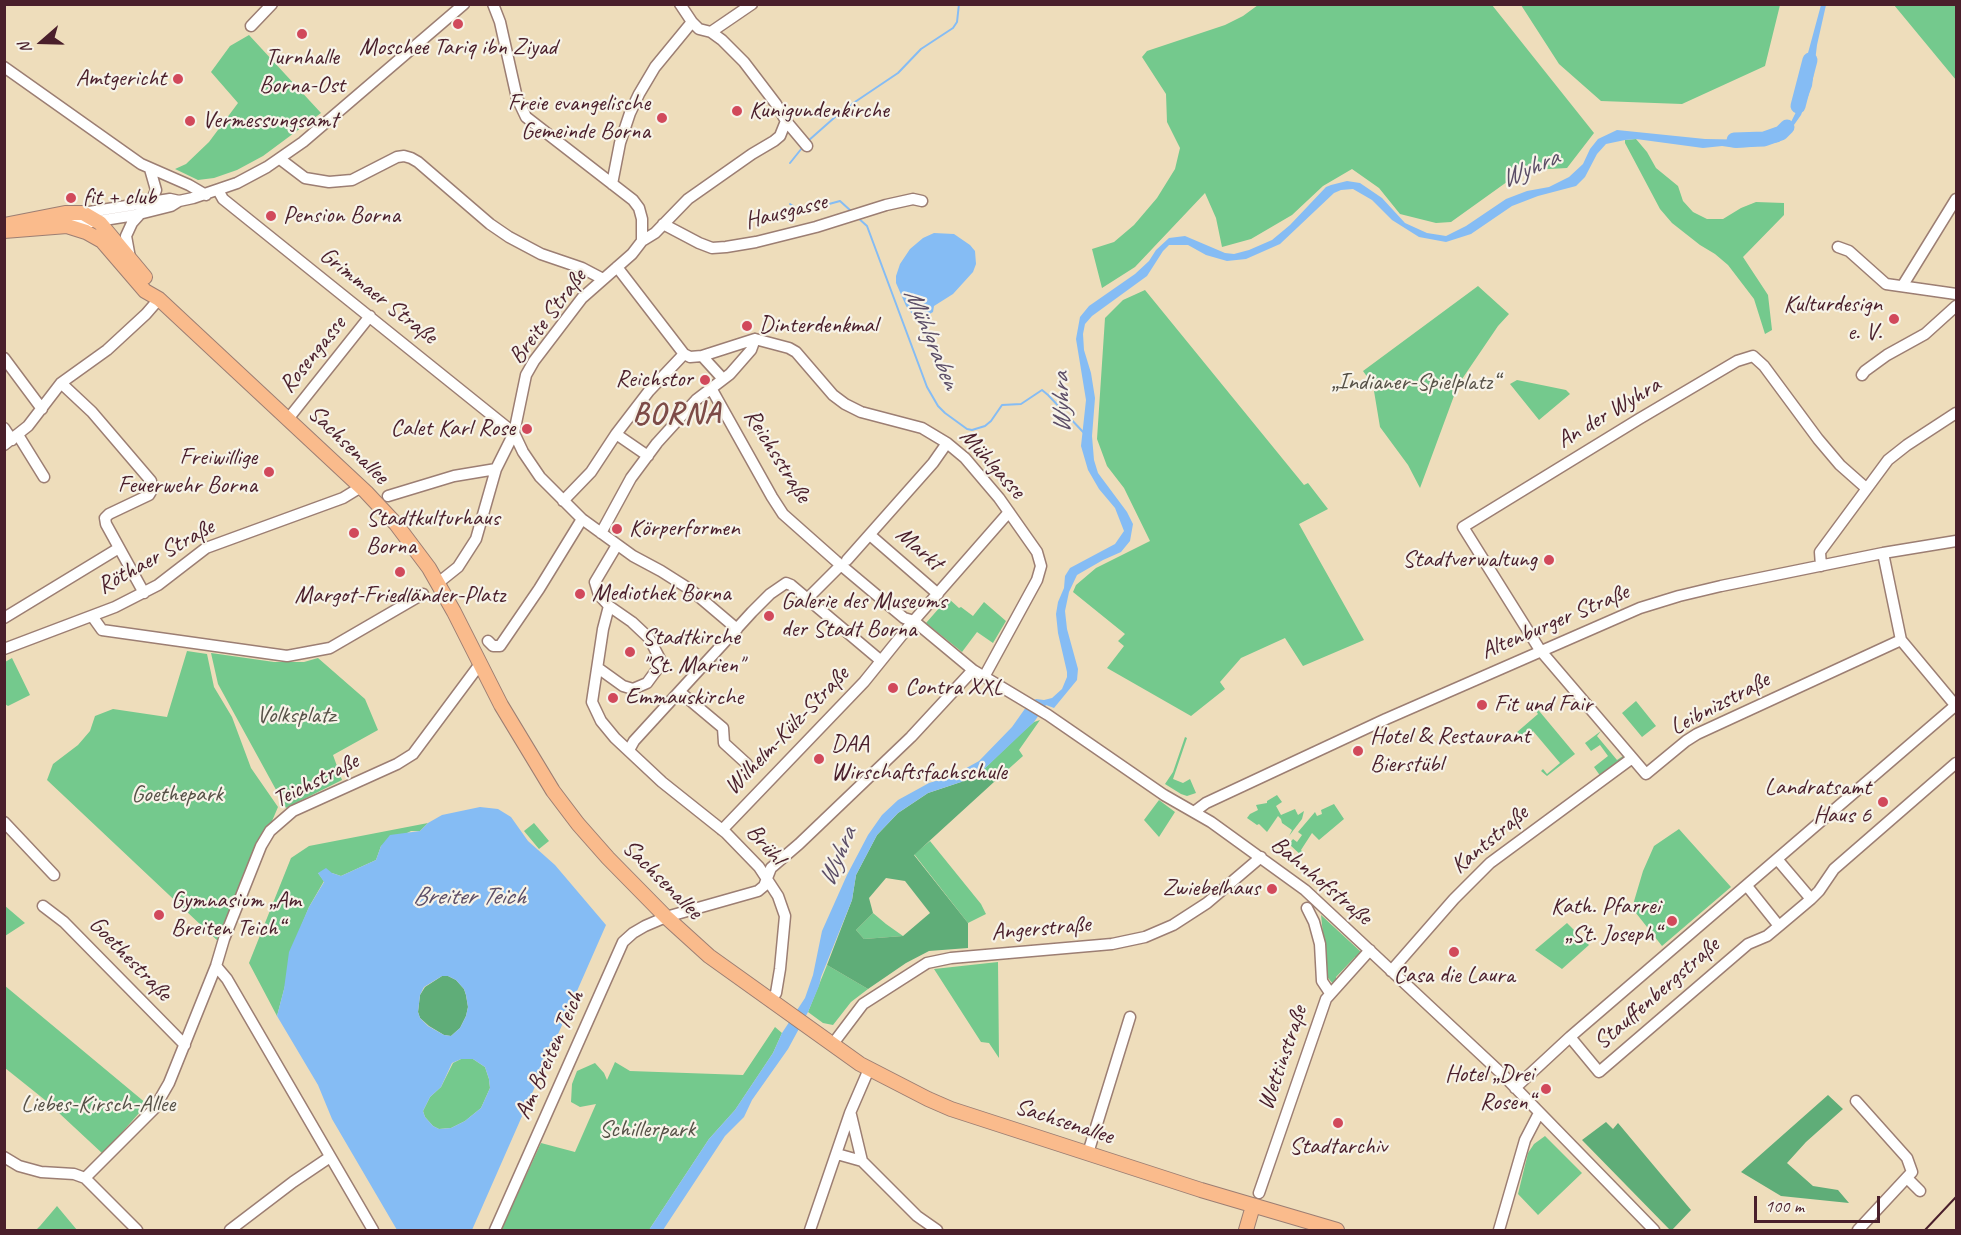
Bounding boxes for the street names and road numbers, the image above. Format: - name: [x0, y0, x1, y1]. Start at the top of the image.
- street label: Hausgasse: [742, 188, 830, 236]
- street label: Grimmaer Straße: [313, 241, 443, 351]
- street label: Breite Straße: [503, 264, 593, 370]
- street label: Rosengasse: [273, 311, 353, 399]
- street label: An der Wyhra: [1552, 371, 1666, 455]
- street label: Sachsenallee: [301, 399, 395, 491]
- street label: Reichsstraße: [737, 404, 817, 508]
- street label: Mühlgasse: [953, 423, 1031, 505]
- street label: Röthaer Straße: [92, 513, 220, 601]
- street label: Markt: [890, 521, 948, 577]
- street label: Altenburger Straße: [1477, 578, 1633, 666]
- street label: Wilhelm-Külz-Straße: [718, 661, 856, 801]
- street label: Leibnizstraße: [1665, 666, 1775, 742]
- street label: Teichstraße: [268, 747, 364, 815]
- street label: Kantstraße: [1446, 799, 1534, 881]
- street label: Brühl: [739, 818, 791, 872]
- street label: Bahnhofstraße: [1265, 830, 1377, 932]
- street label: Sachsenallee: [616, 834, 708, 926]
- street label: Goethestraße: [82, 910, 178, 1008]
- street label: Angerstraße: [990, 910, 1092, 948]
- street label: Stauffenbergstraße: [1588, 932, 1726, 1056]
- street label: Am Breiten Teich: [509, 986, 591, 1124]
- street label: Wettinstraße: [1252, 1002, 1314, 1114]
- street label: Sachsenallee: [1011, 1093, 1117, 1151]

